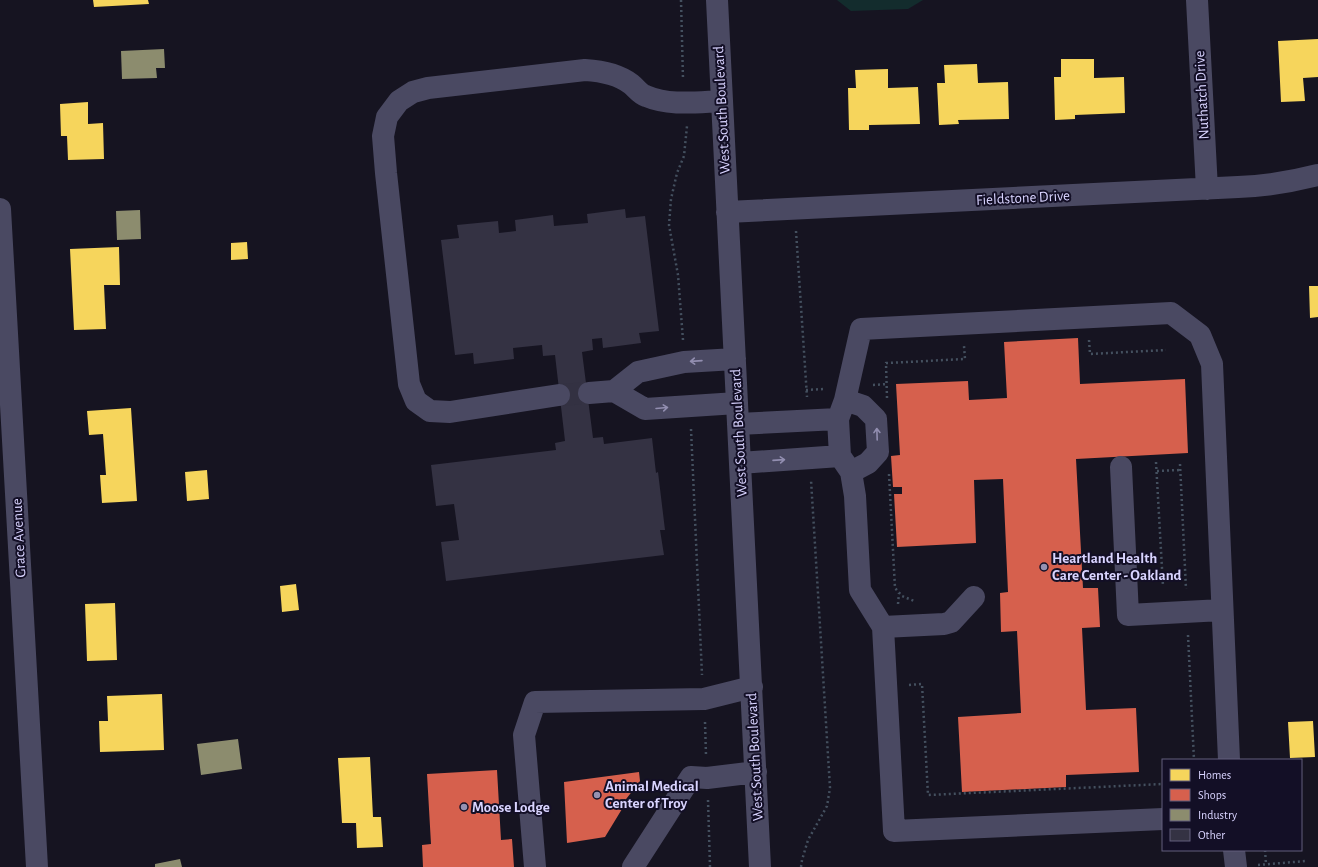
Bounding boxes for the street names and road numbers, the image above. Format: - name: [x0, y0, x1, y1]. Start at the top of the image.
- street label: West South Boulevard: [711, 45, 733, 174]
- street label: Nuthatch Drive: [1192, 50, 1212, 140]
- street label: Fieldstone Drive: [976, 188, 1071, 208]
- street label: West South Boulevard: [728, 368, 750, 497]
- street label: Grace Avenue: [9, 498, 29, 578]
- street label: West South Boulevard: [744, 692, 766, 821]

